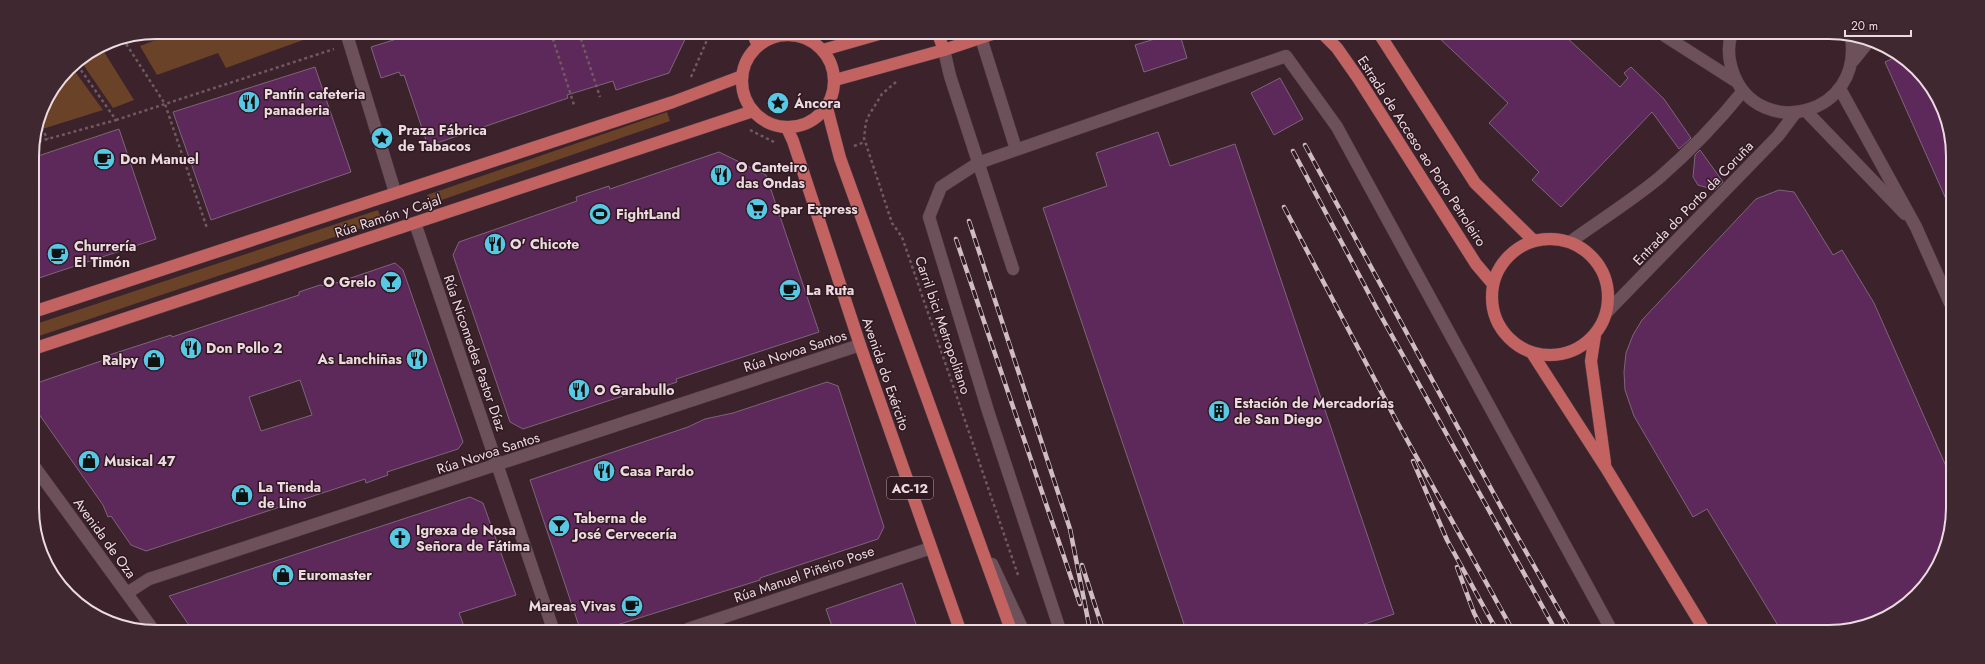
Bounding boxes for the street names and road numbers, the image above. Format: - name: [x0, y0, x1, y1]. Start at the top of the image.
- street label: Estrada de Acceso ao Porto Petroleiro: [1353, 52, 1491, 251]
- street label: Entrada do Porto da Coruña: [1628, 136, 1758, 270]
- street label: Rúa Ramón y Cajal: [332, 189, 444, 243]
- street label: Carril bici Metropolitano: [910, 253, 976, 397]
- street label: Rúa Nicomedes Pastor Díaz: [439, 272, 511, 434]
- street label: Avenida do Exército: [857, 315, 915, 433]
- street label: Rúa Novoa Santos: [741, 325, 849, 377]
- street label: Rúa Novoa Santos: [434, 427, 542, 479]
- road number: AC-12: [887, 477, 933, 499]
- street label: Avenida de Oza: [69, 494, 141, 582]
- street label: Rúa Manuel Piñeiro Pose: [731, 541, 877, 607]

